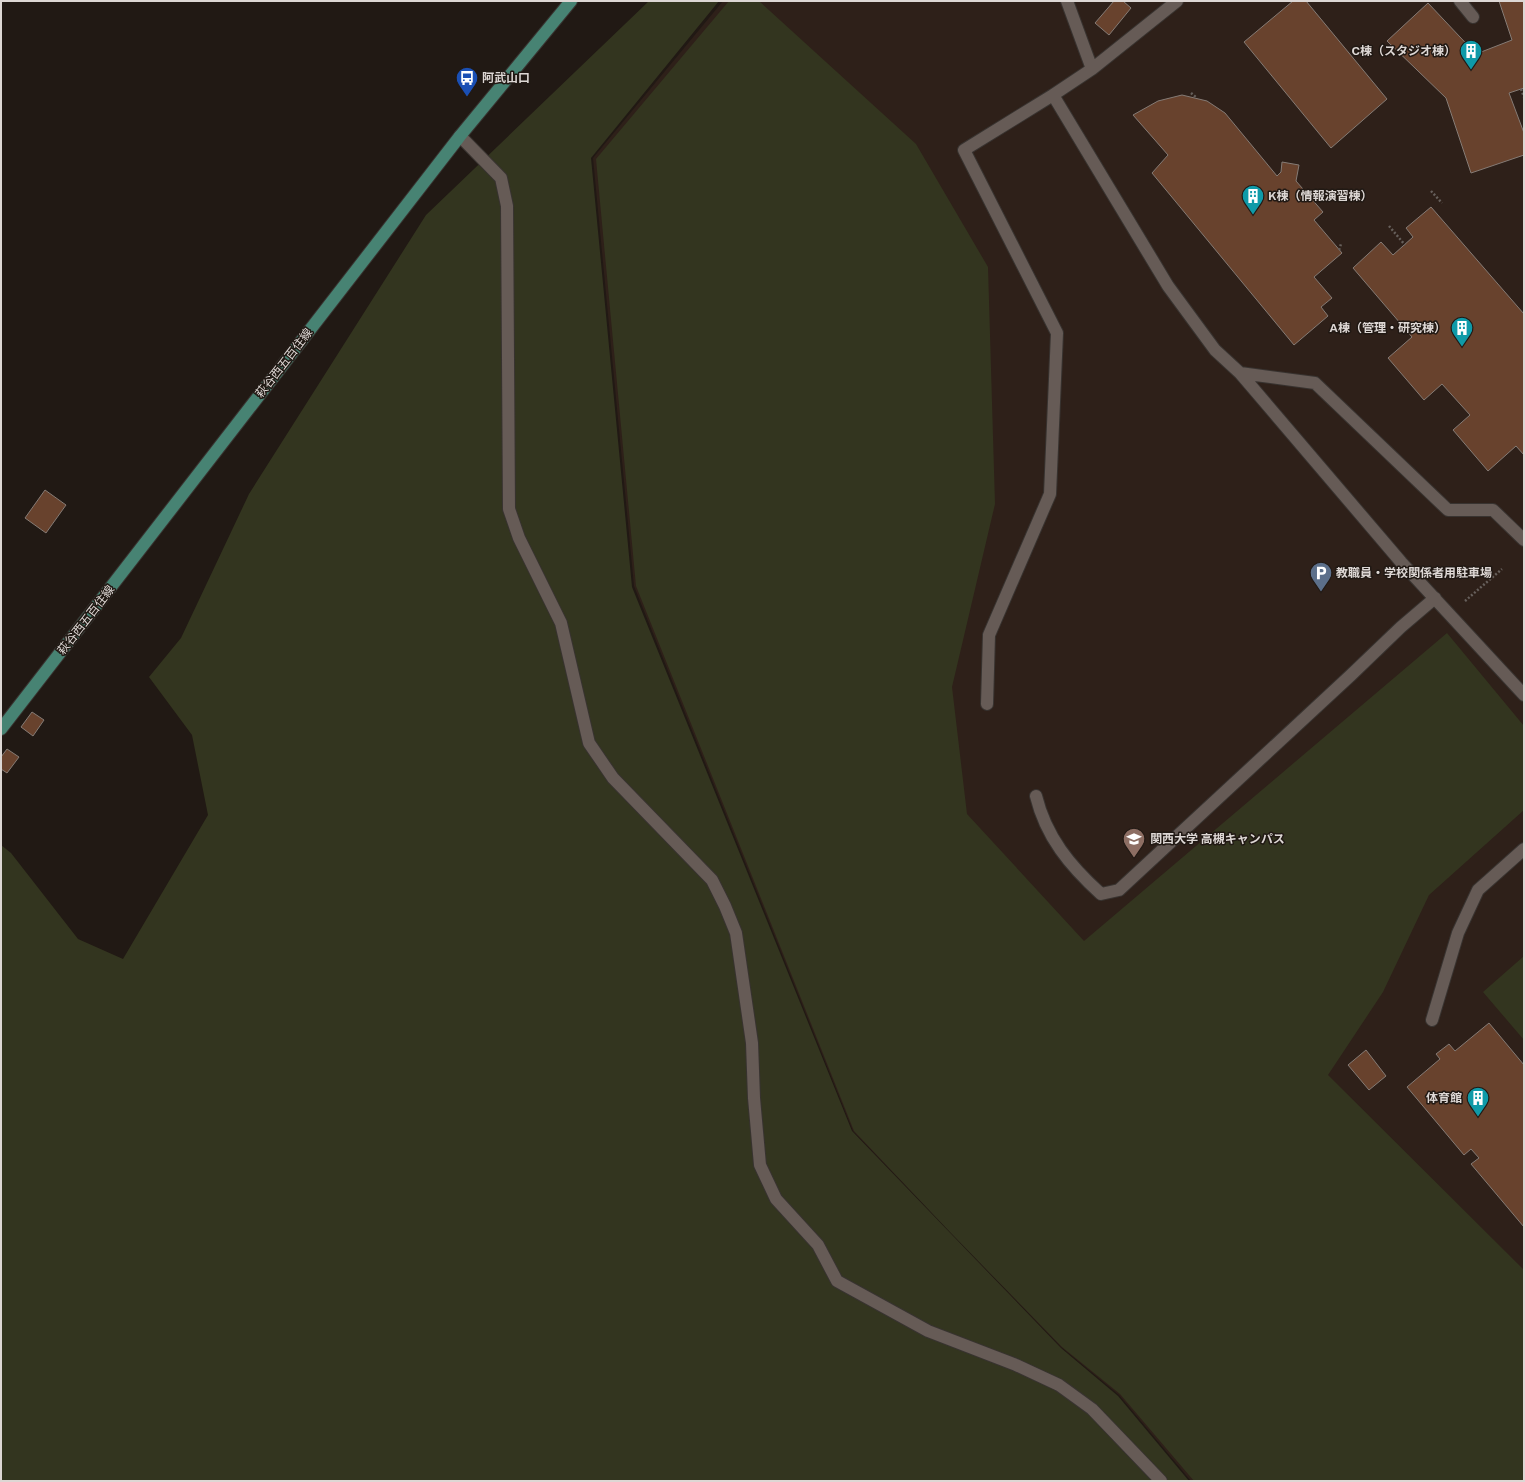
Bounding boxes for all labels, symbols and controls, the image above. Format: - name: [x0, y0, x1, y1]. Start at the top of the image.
- building icon: C棟（スタジオ棟）: [1458, 38, 1484, 71]
- place label: C棟（スタジオ棟）: [1351, 44, 1456, 58]
- bus stop icon: 阿武山口: [454, 65, 480, 98]
- place label: 阿武山口: [482, 71, 530, 85]
- building icon: K棟（情報演習棟）: [1240, 183, 1266, 216]
- place label: K棟（情報演習棟）: [1268, 189, 1373, 203]
- building icon: A棟（管理・研究棟）: [1449, 315, 1475, 348]
- place label: A棟（管理・研究棟）: [1329, 321, 1446, 335]
- street label: 萩谷西五百住線: [253, 326, 315, 400]
- parking icon: 教職員・学校関係者用駐車場: [1308, 560, 1334, 593]
- place label: 教職員・学校関係者用駐車場: [1336, 566, 1492, 580]
- street label: 萩谷西五百住線: [55, 583, 117, 657]
- school or university icon: 関西大学 高槻キャンパス: [1121, 826, 1147, 859]
- place label: 関西大学 高槻キャンパス: [1150, 832, 1285, 846]
- building icon: 体育館: [1465, 1085, 1491, 1118]
- place label: 体育館: [1426, 1091, 1462, 1105]

